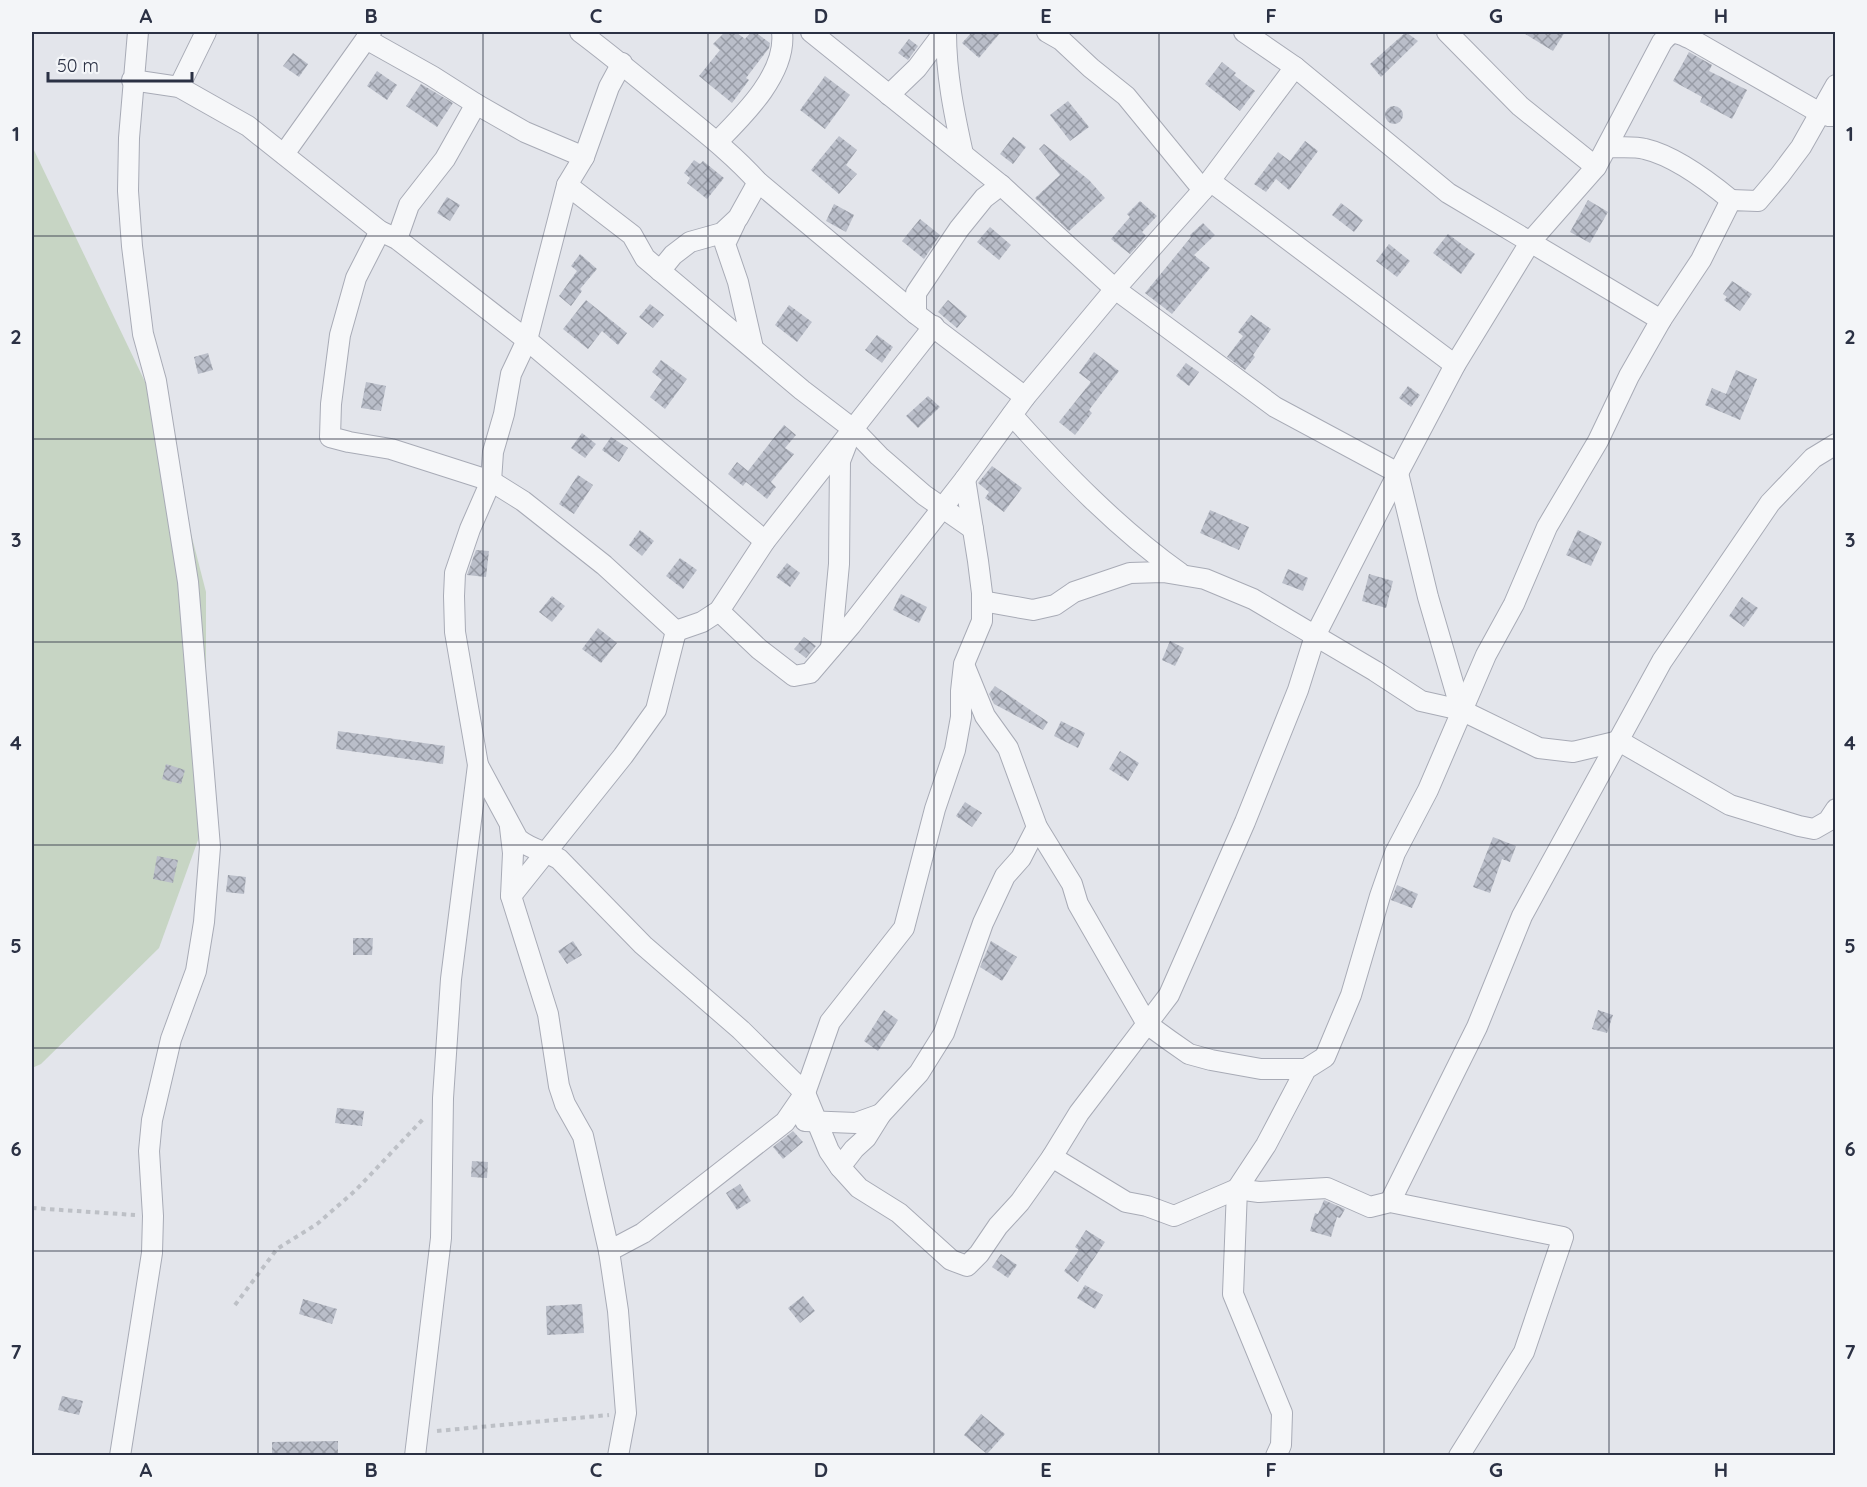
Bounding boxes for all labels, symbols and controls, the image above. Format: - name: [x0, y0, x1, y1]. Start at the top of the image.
- text: A: [140, 3, 153, 28]
- text: B: [364, 3, 378, 28]
- text: C: [590, 3, 603, 28]
- text: D: [814, 3, 828, 28]
- text: E: [1040, 3, 1052, 28]
- text: F: [1265, 3, 1277, 28]
- text: G: [1489, 3, 1503, 28]
- text: H: [1714, 3, 1728, 28]
- scale bar: [48, 45, 192, 83]
- text: 50 m: [57, 54, 99, 77]
- text: 1: [12, 121, 20, 146]
- text: 1: [1846, 121, 1854, 146]
- text: 2: [10, 324, 22, 349]
- text: 2: [1844, 324, 1856, 349]
- text: 3: [11, 527, 21, 552]
- text: 3: [1845, 527, 1855, 552]
- text: 4: [10, 730, 22, 755]
- text: 4: [1844, 730, 1856, 755]
- text: 5: [10, 933, 22, 958]
- text: 5: [1844, 933, 1856, 958]
- text: 6: [10, 1136, 22, 1161]
- text: 6: [1844, 1136, 1856, 1161]
- text: 7: [11, 1339, 22, 1364]
- text: 7: [1845, 1339, 1856, 1364]
- text: A: [140, 1457, 153, 1482]
- text: B: [364, 1457, 378, 1482]
- text: C: [590, 1457, 603, 1482]
- text: D: [814, 1457, 828, 1482]
- text: E: [1040, 1457, 1052, 1482]
- text: F: [1265, 1457, 1277, 1482]
- text: G: [1489, 1457, 1503, 1482]
- text: H: [1714, 1457, 1728, 1482]

